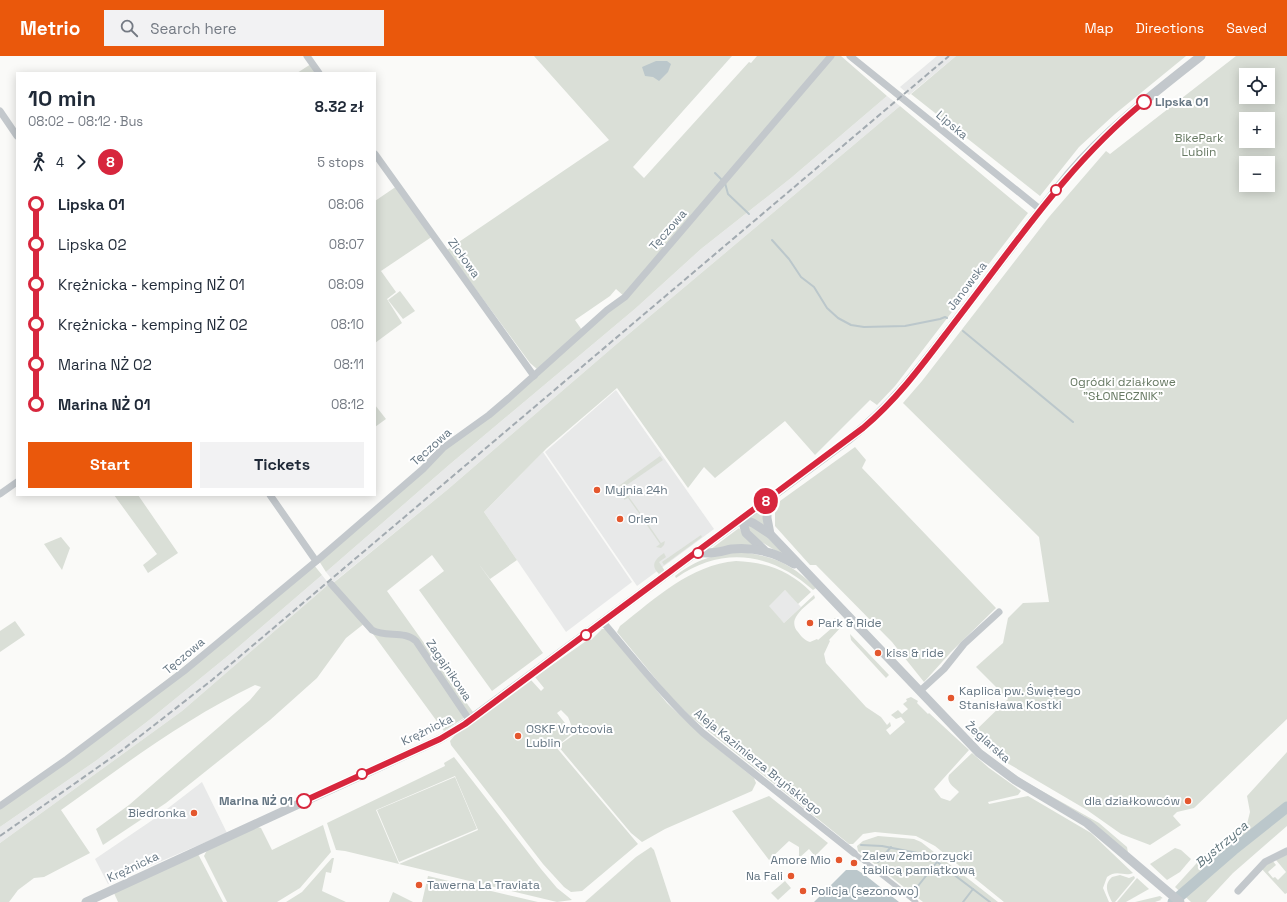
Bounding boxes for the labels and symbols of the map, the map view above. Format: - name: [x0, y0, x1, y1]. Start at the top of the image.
- marker: Lipska 01: [1136, 94, 1152, 110]
- place label: Lipska 01: [1155, 94, 1208, 110]
- street label: Lipska: [933, 107, 971, 143]
- park label: BikePark Lublin: [1174, 130, 1224, 160]
- unlabelled marker: [1050, 184, 1062, 196]
- street label: Tęczowa: [646, 206, 690, 254]
- street label: Ziołowa: [444, 235, 484, 281]
- street label: Janowska: [943, 258, 991, 314]
- park label: Ogródki działkowe "SŁONECZNIK": [1070, 374, 1176, 404]
- street label: Tęczowa: [407, 424, 455, 470]
- place label: Myjnia 24h: [605, 482, 668, 498]
- marker: Myjnia 24h: [592, 485, 602, 495]
- line badge: 8: [753, 488, 779, 514]
- place label: Orlen: [628, 511, 658, 527]
- marker: Orlen: [615, 514, 625, 524]
- unlabelled marker: [692, 547, 704, 559]
- place label: Park & Ride: [818, 615, 882, 631]
- marker: Park & Ride: [805, 618, 815, 628]
- unlabelled marker: [580, 629, 592, 641]
- street label: Tęczowa: [160, 634, 208, 678]
- street label: Zagajnikowa: [422, 636, 476, 704]
- place label: kiss & ride: [886, 645, 944, 661]
- marker: kiss & ride: [873, 648, 883, 658]
- place label: Kaplica pw. Świętego Stanisława Kostki: [959, 683, 1081, 713]
- marker: Kaplica pw. Świętego Stanisława Kostki: [946, 693, 956, 703]
- street label: Aleja Kazimierza Bryńskiego: [691, 705, 825, 819]
- street label: Krężnicka: [399, 711, 456, 749]
- street label: Żeglarska: [962, 718, 1014, 767]
- place label: OSKF Vrotcovia Lublin: [526, 721, 613, 751]
- marker: OSKF Vrotcovia Lublin: [513, 731, 523, 741]
- unlabelled marker: [356, 768, 368, 780]
- place label: Marina NŻ 01: [219, 793, 293, 809]
- marker: Marina NŻ 01: [296, 793, 312, 809]
- place label: dla działkowców: [1084, 793, 1180, 809]
- marker: dla działkowców: [1183, 796, 1193, 806]
- place label: Biedronka: [128, 805, 186, 821]
- marker: Biedronka: [189, 808, 199, 818]
- water label: Bystrzyca: [1191, 817, 1252, 872]
- street label: Krężnicka: [104, 848, 162, 886]
- place label: Zalew Zemborzycki tablicą pamiątkową: [862, 848, 975, 878]
- place label: Amore Mio: [770, 852, 831, 868]
- marker: Amore Mio: [834, 855, 844, 865]
- marker: Zalew Zemborzycki tablicą pamiątkową: [849, 858, 859, 868]
- place label: Na Fali: [746, 868, 783, 884]
- marker: Na Fali: [786, 871, 796, 881]
- place label: Tawerna La Traviata: [427, 877, 540, 893]
- marker: Tawerna La Traviata: [414, 880, 424, 890]
- place label: Policja (sezonowo): [811, 883, 919, 899]
- marker: Policja (sezonowo): [798, 886, 808, 896]

